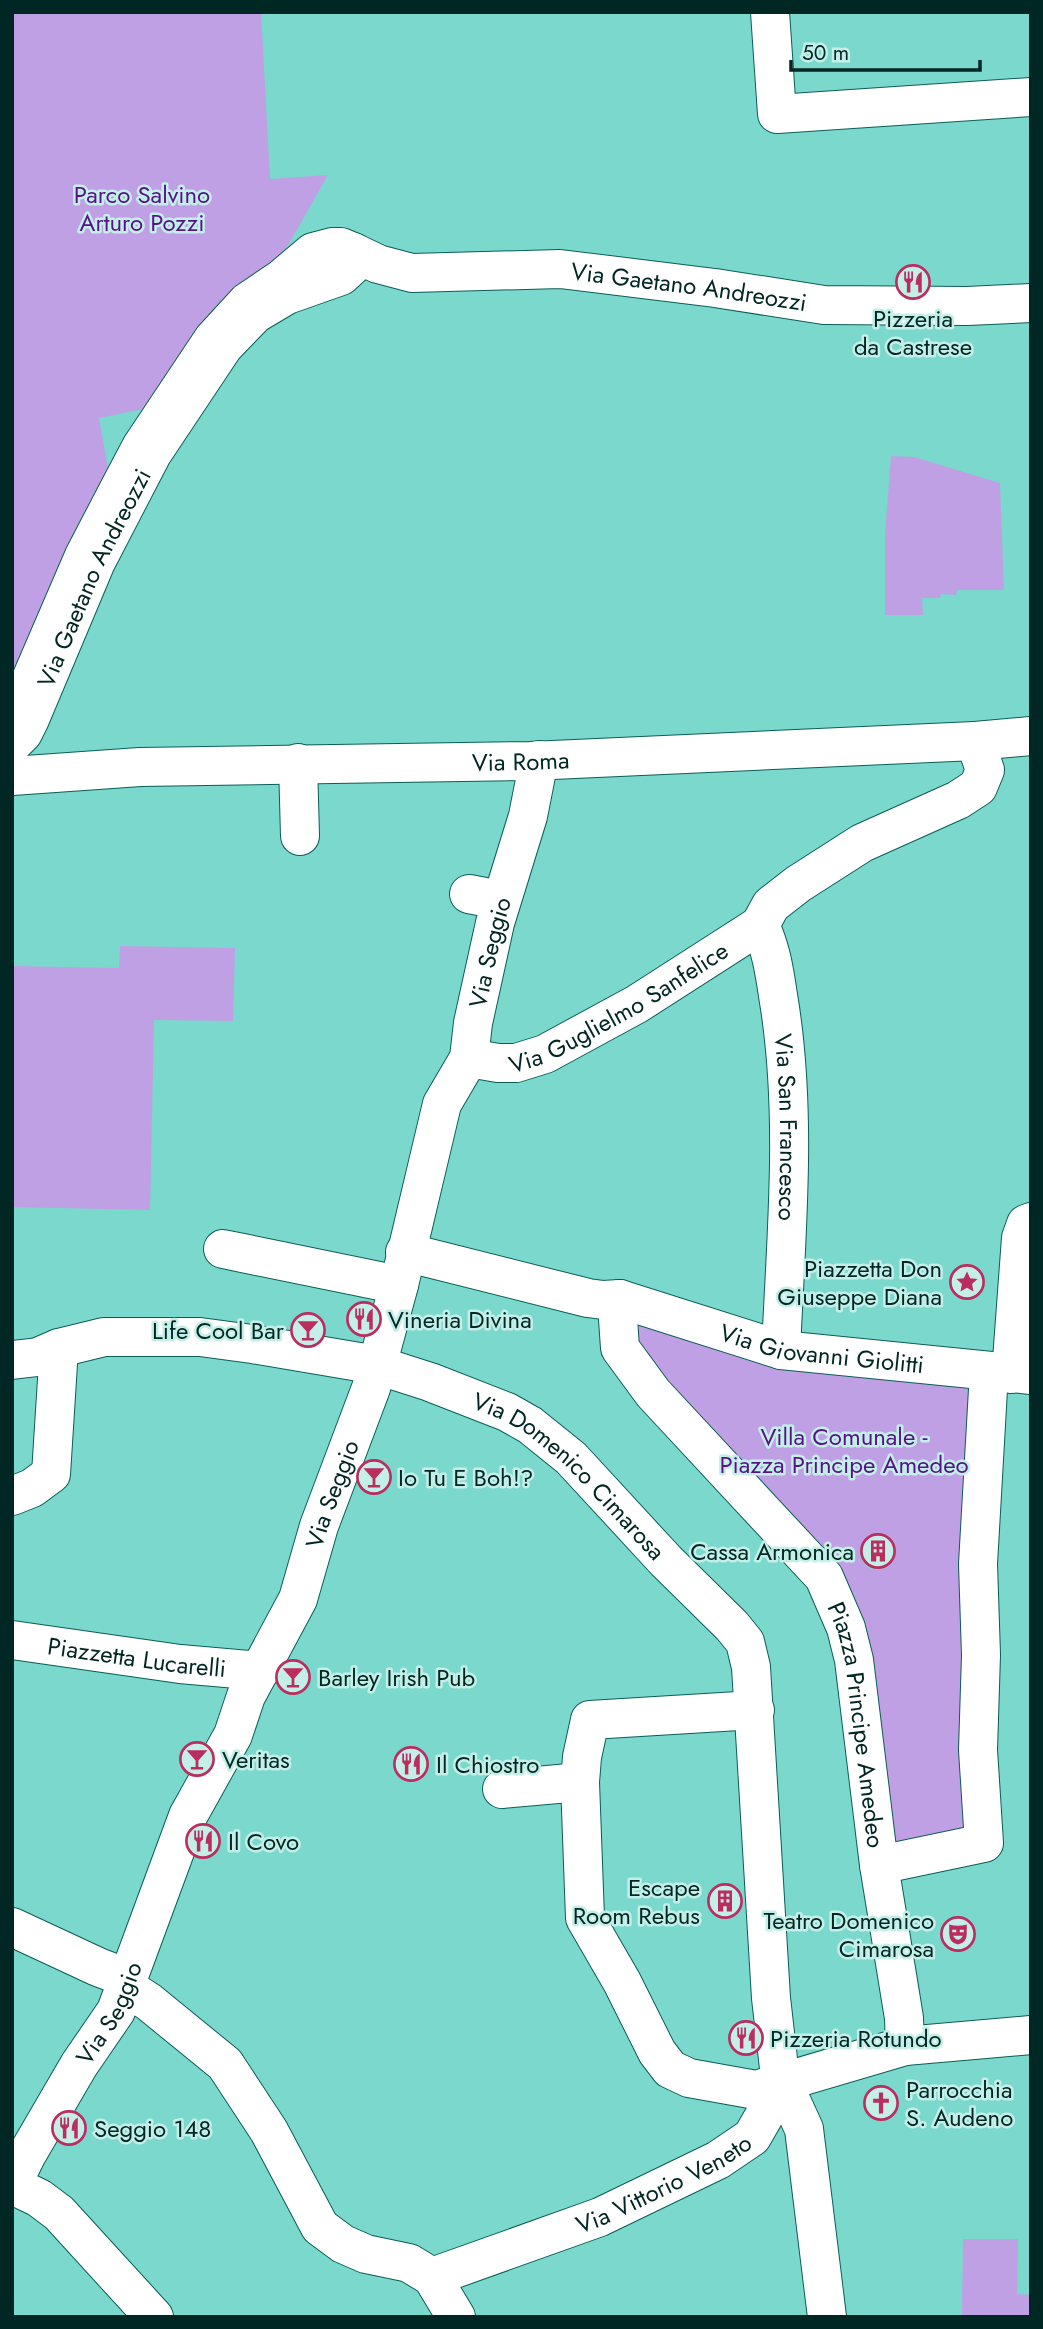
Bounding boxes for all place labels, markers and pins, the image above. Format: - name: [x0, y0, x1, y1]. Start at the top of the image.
- restaurant icon: Pizzeria da Castrese: [894, 263, 932, 301]
- place label: Pizzeria da Castrese: [854, 301, 972, 364]
- place label: Piazzetta Don Giuseppe Diana: [777, 1251, 942, 1314]
- place icon: Piazzetta Don Giuseppe Diana: [948, 1263, 986, 1301]
- restaurant icon: Vineria Divina: [345, 1300, 383, 1338]
- place label: Vineria Divina: [388, 1302, 532, 1337]
- bar icon: Life Cool Bar: [289, 1311, 327, 1349]
- place label: Life Cool Bar: [152, 1313, 285, 1348]
- bar icon: Io Tu E Boh!?: [355, 1458, 393, 1496]
- place label: Io Tu E Boh!?: [398, 1460, 533, 1495]
- building icon: Cassa Armonica: [859, 1532, 897, 1570]
- place label: Cassa Armonica: [690, 1534, 854, 1569]
- bar icon: Barley Irish Pub: [274, 1658, 312, 1696]
- place label: Barley Irish Pub: [318, 1660, 475, 1695]
- bar icon: Veritas: [178, 1740, 216, 1778]
- place label: Veritas: [222, 1742, 290, 1777]
- restaurant icon: Il Chiostro: [392, 1745, 430, 1783]
- place label: Il Chiostro: [436, 1747, 539, 1782]
- restaurant icon: Il Covo: [184, 1822, 222, 1860]
- place label: Il Covo: [228, 1824, 299, 1859]
- place label: Escape Room Rebus: [573, 1870, 700, 1933]
- building icon: Escape Room Rebus: [706, 1882, 744, 1920]
- place label: Teatro Domenico Cimarosa: [763, 1903, 934, 1966]
- theatre icon: Teatro Domenico Cimarosa: [939, 1915, 977, 1953]
- restaurant icon: Pizzeria Rotundo: [727, 2019, 765, 2057]
- place label: Pizzeria Rotundo: [770, 2021, 942, 2056]
- place label: Parrocchia S. Audeno: [906, 2072, 1013, 2135]
- church icon: Parrocchia S. Audeno: [862, 2084, 900, 2122]
- restaurant icon: Seggio 148: [50, 2109, 88, 2147]
- place label: Seggio 148: [94, 2111, 211, 2146]

